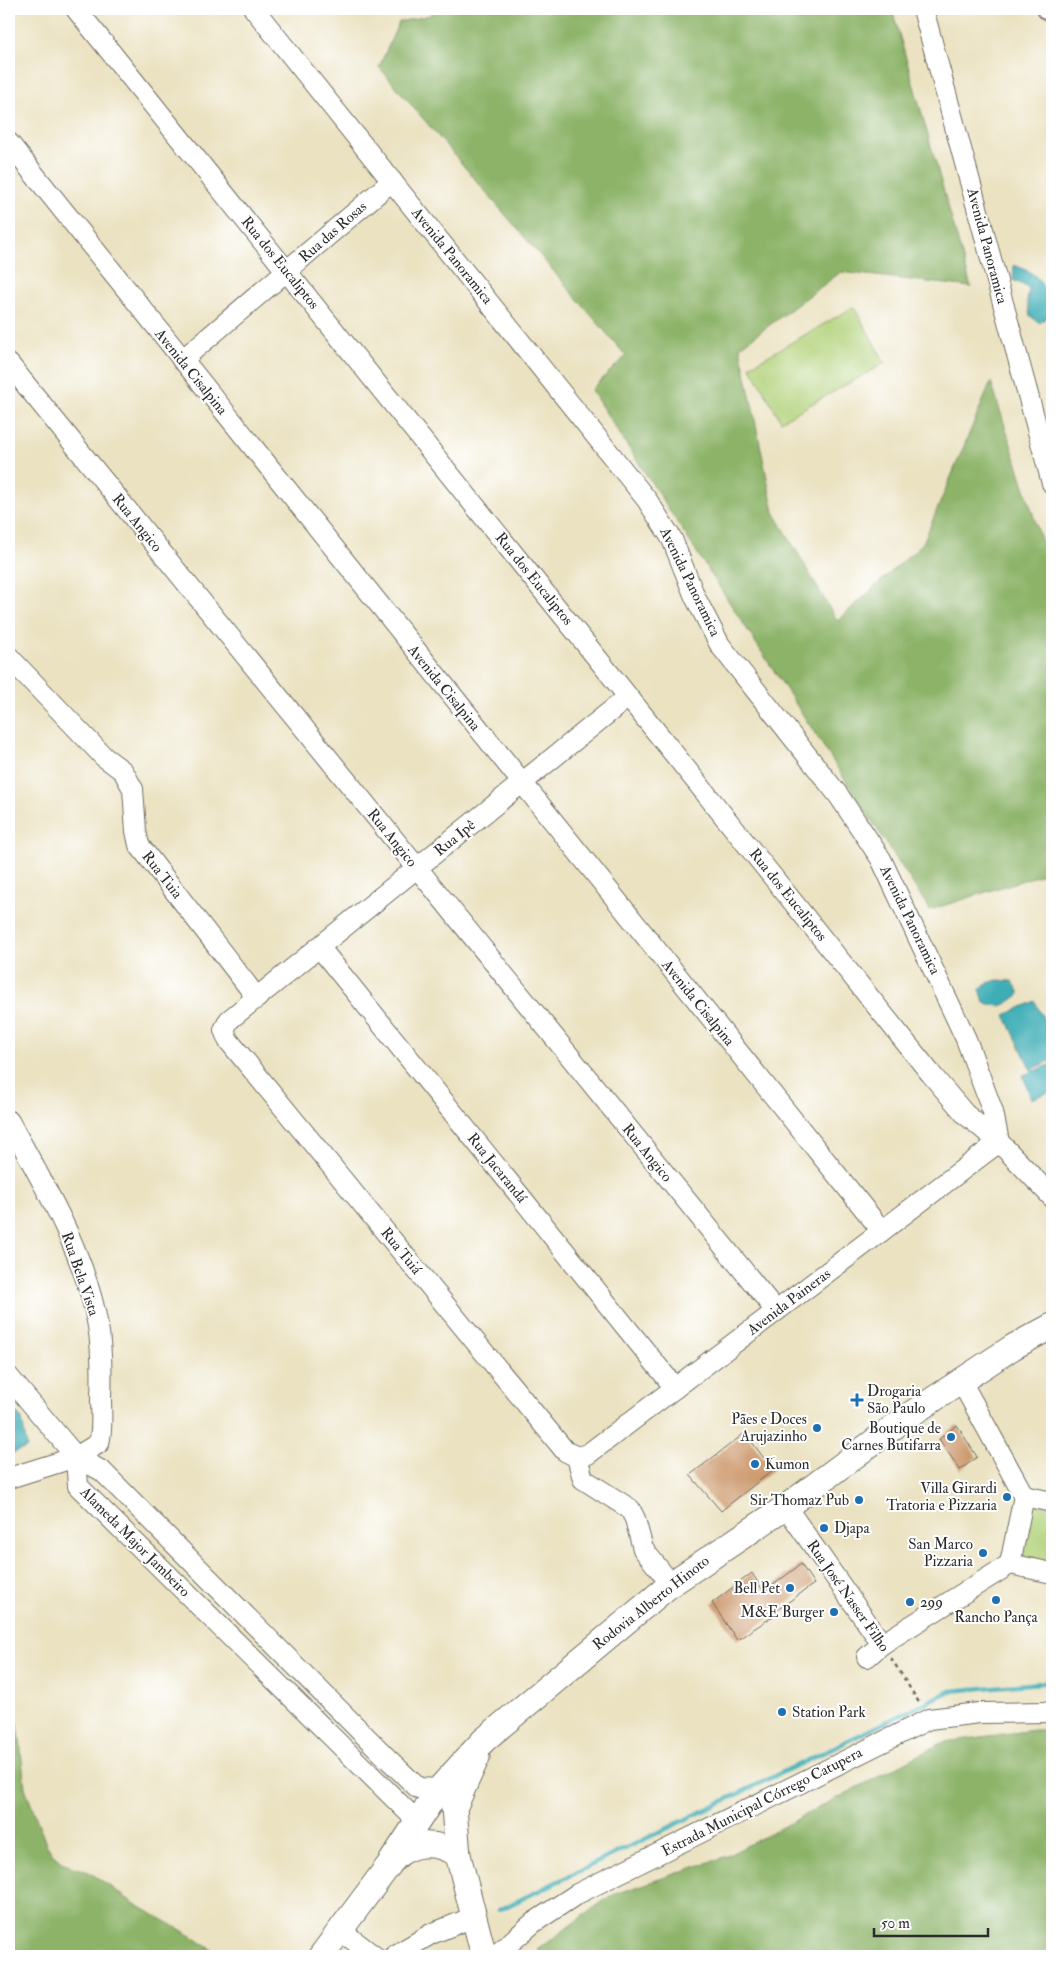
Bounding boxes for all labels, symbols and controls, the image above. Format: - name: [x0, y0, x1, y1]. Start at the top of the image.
- street label: Avenida Panoramica: [962, 185, 1012, 307]
- street label: Rua das Rosas: [295, 197, 371, 267]
- street label: Avenida Panoramica: [406, 203, 497, 309]
- street label: Rua dos Eucaliptos: [236, 213, 323, 314]
- street label: Avenida Cisalpina: [149, 324, 232, 420]
- street label: Rua Angico: [108, 490, 166, 556]
- street label: Avenida Panoramica: [655, 523, 725, 640]
- street label: Rua dos Eucaliptos: [490, 529, 577, 630]
- street label: Avenida Cisalpina: [402, 640, 485, 736]
- street label: Rua Angico: [363, 805, 421, 871]
- street label: Rua Ipê: [431, 816, 480, 861]
- street label: Rua dos Eucaliptos: [744, 845, 831, 946]
- street label: Rua Tuia: [138, 847, 187, 903]
- street label: Avenida Panoramica: [875, 861, 945, 978]
- street label: Avenida Cisalpina: [656, 955, 739, 1051]
- street label: Rua Angico: [618, 1120, 676, 1186]
- street label: Rua Jacarandá: [462, 1129, 532, 1208]
- street label: Rua Tuiá: [376, 1224, 426, 1279]
- street label: Rua Bela Vista: [57, 1229, 104, 1319]
- street label: Avenida Paineras: [743, 1264, 834, 1340]
- place label: Drogaria São Paulo: [867, 1382, 925, 1418]
- marker: Drogaria São Paulo: [851, 1394, 863, 1406]
- place label: Pães e Doces Arujazinho: [731, 1410, 807, 1446]
- place label: Boutique de Carnes Butifarra: [841, 1419, 942, 1455]
- marker: Pães e Doces Arujazinho: [811, 1422, 823, 1434]
- marker: Boutique de Carnes Butifarra: [945, 1431, 957, 1443]
- place label: Kumon: [765, 1455, 810, 1474]
- marker: Kumon: [749, 1458, 761, 1470]
- place label: Villa Girardi Tratoria e Pizzaria: [886, 1479, 998, 1515]
- street label: Alameda Major Jambeiro: [75, 1482, 194, 1602]
- place label: Sir Thomaz Pub: [750, 1491, 849, 1510]
- marker: Villa Girardi Tratoria e Pizzaria: [1001, 1491, 1013, 1503]
- marker: Sir Thomaz Pub: [853, 1494, 865, 1506]
- place label: Djapa: [834, 1519, 870, 1539]
- marker: Djapa: [818, 1522, 830, 1534]
- place label: San Marco Pizzaria: [908, 1535, 974, 1571]
- street label: Rua José Nasser Filho: [802, 1536, 894, 1656]
- marker: San Marco Pizzaria: [977, 1547, 989, 1559]
- street label: Rodovia Alberto Hinoto: [589, 1551, 713, 1655]
- place label: Bell Pet: [734, 1579, 780, 1598]
- marker: Bell Pet: [784, 1582, 796, 1594]
- place label: 299: [920, 1593, 943, 1612]
- marker: Rancho Pança: [990, 1594, 1002, 1606]
- marker: 299: [904, 1596, 916, 1608]
- place label: M&E Burger: [741, 1603, 824, 1622]
- marker: M&E Burger: [828, 1606, 840, 1618]
- place label: Rancho Pança: [954, 1608, 1039, 1627]
- place label: Station Park: [792, 1703, 866, 1722]
- marker: Station Park: [776, 1706, 788, 1718]
- street label: Estrada Municipal Córrego Catupera: [659, 1743, 867, 1862]
- scale bar: [874, 1905, 987, 1937]
- text: 50 m: [881, 1914, 910, 1933]

